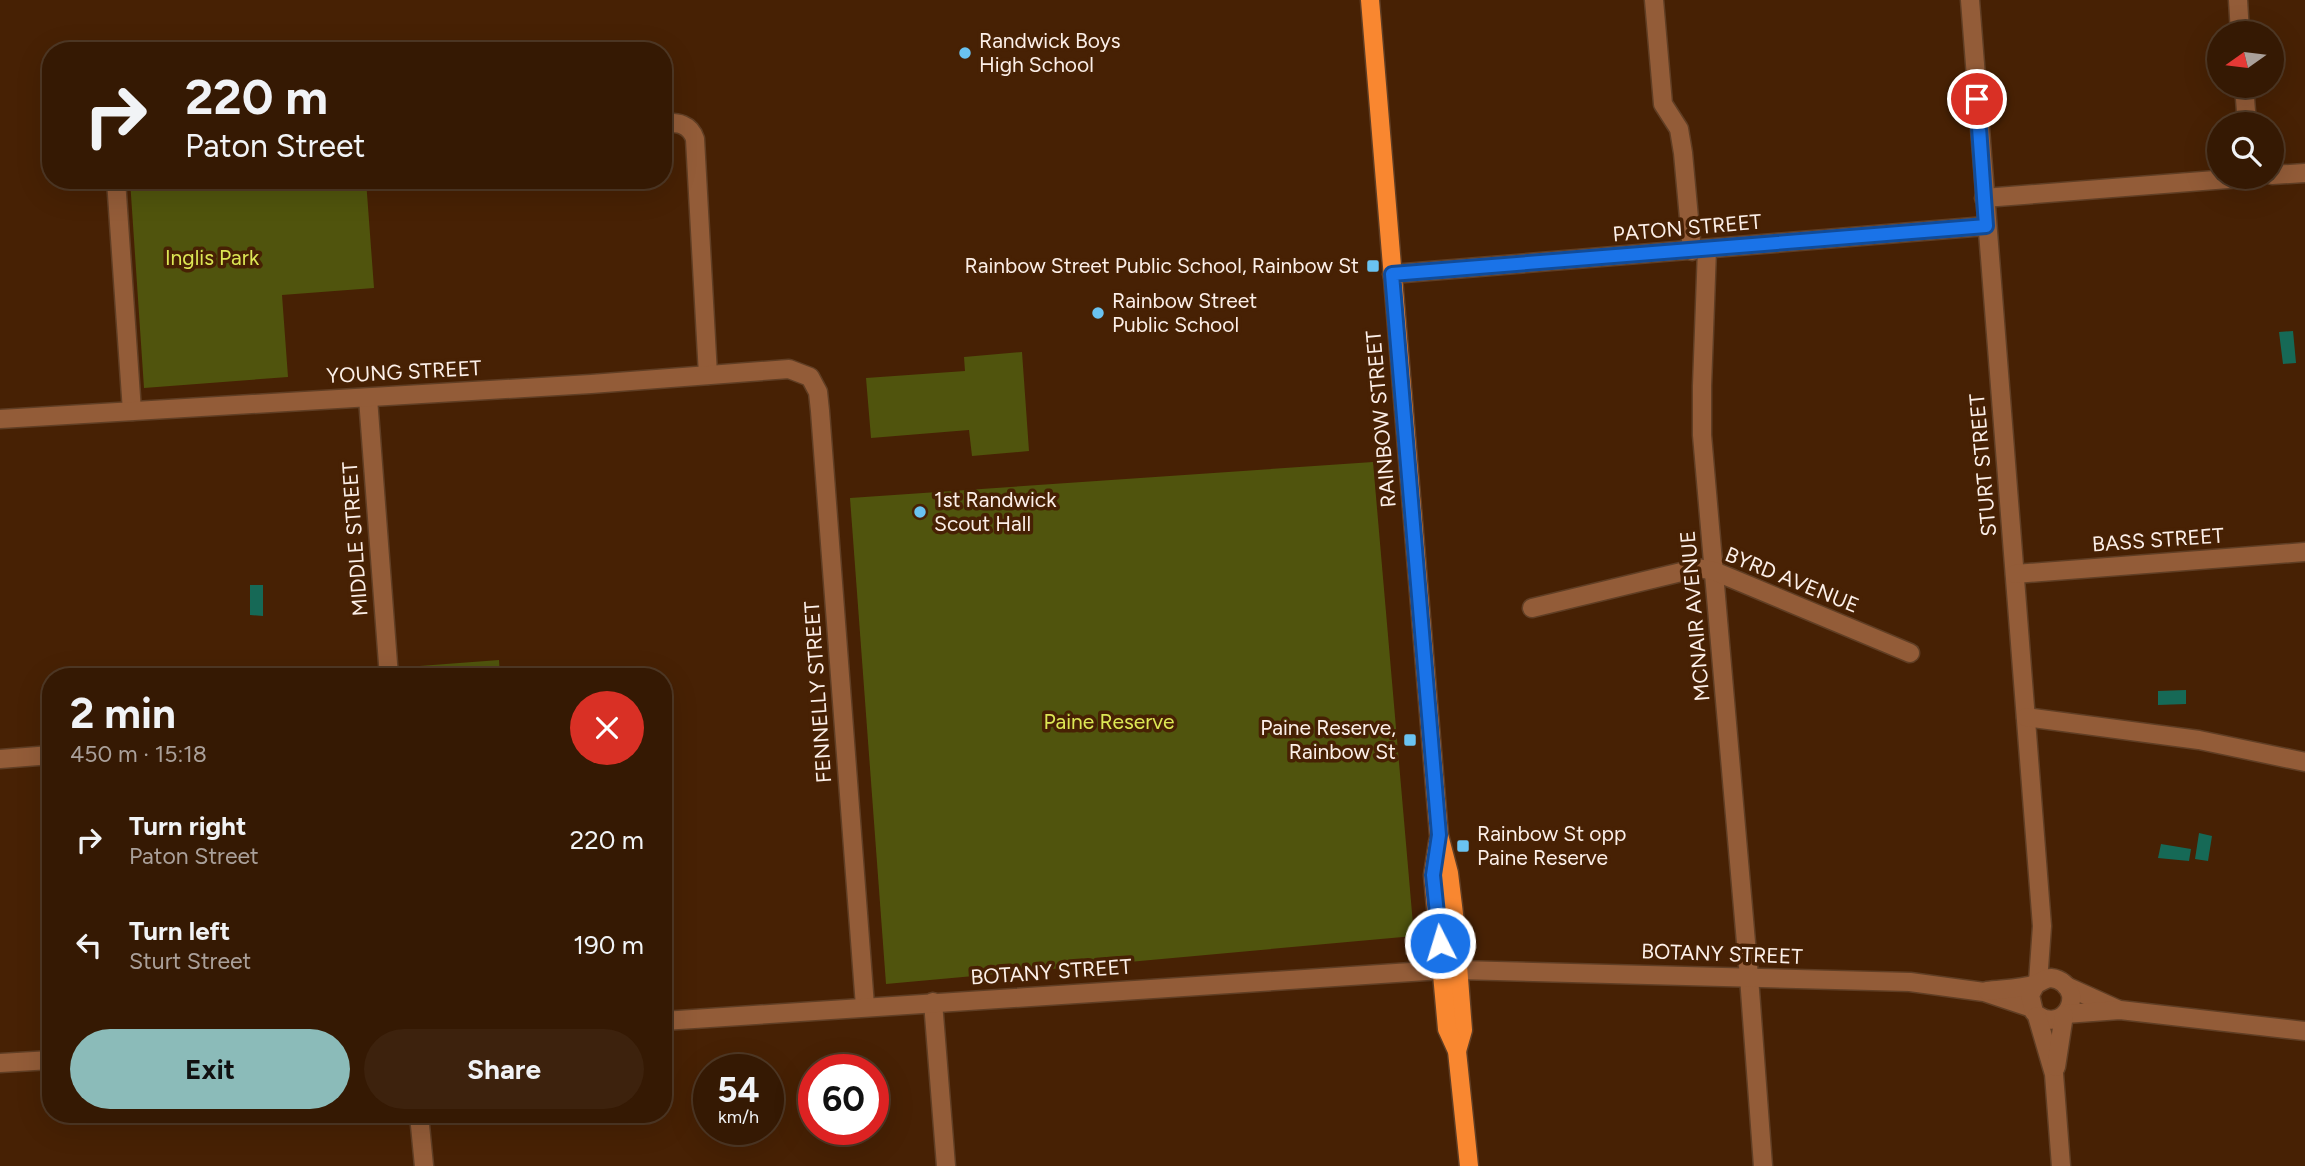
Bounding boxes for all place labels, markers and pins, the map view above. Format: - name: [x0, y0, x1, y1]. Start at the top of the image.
- place label: Randwick Boys High School: [979, 28, 1121, 77]
- marker: Randwick Boys High School: [957, 45, 973, 61]
- pin: [1947, 69, 2007, 129]
- place label: Rainbow Street Public School, Rainbow St: [965, 253, 1359, 278]
- marker: Rainbow Street Public School, Rainbow St: [1365, 258, 1381, 274]
- place label: Rainbow Street Public School: [1112, 288, 1257, 337]
- marker: Rainbow Street Public School: [1090, 305, 1106, 321]
- place label: 1st Randwick Scout Hall: [934, 487, 1057, 536]
- marker: 1st Randwick Scout Hall: [912, 504, 928, 520]
- place label: Paine Reserve, Rainbow St: [1260, 715, 1396, 764]
- marker: Paine Reserve, Rainbow St: [1402, 732, 1418, 748]
- place label: Rainbow St opp Paine Reserve: [1477, 821, 1626, 870]
- marker: Rainbow St opp Paine Reserve: [1455, 838, 1471, 854]

